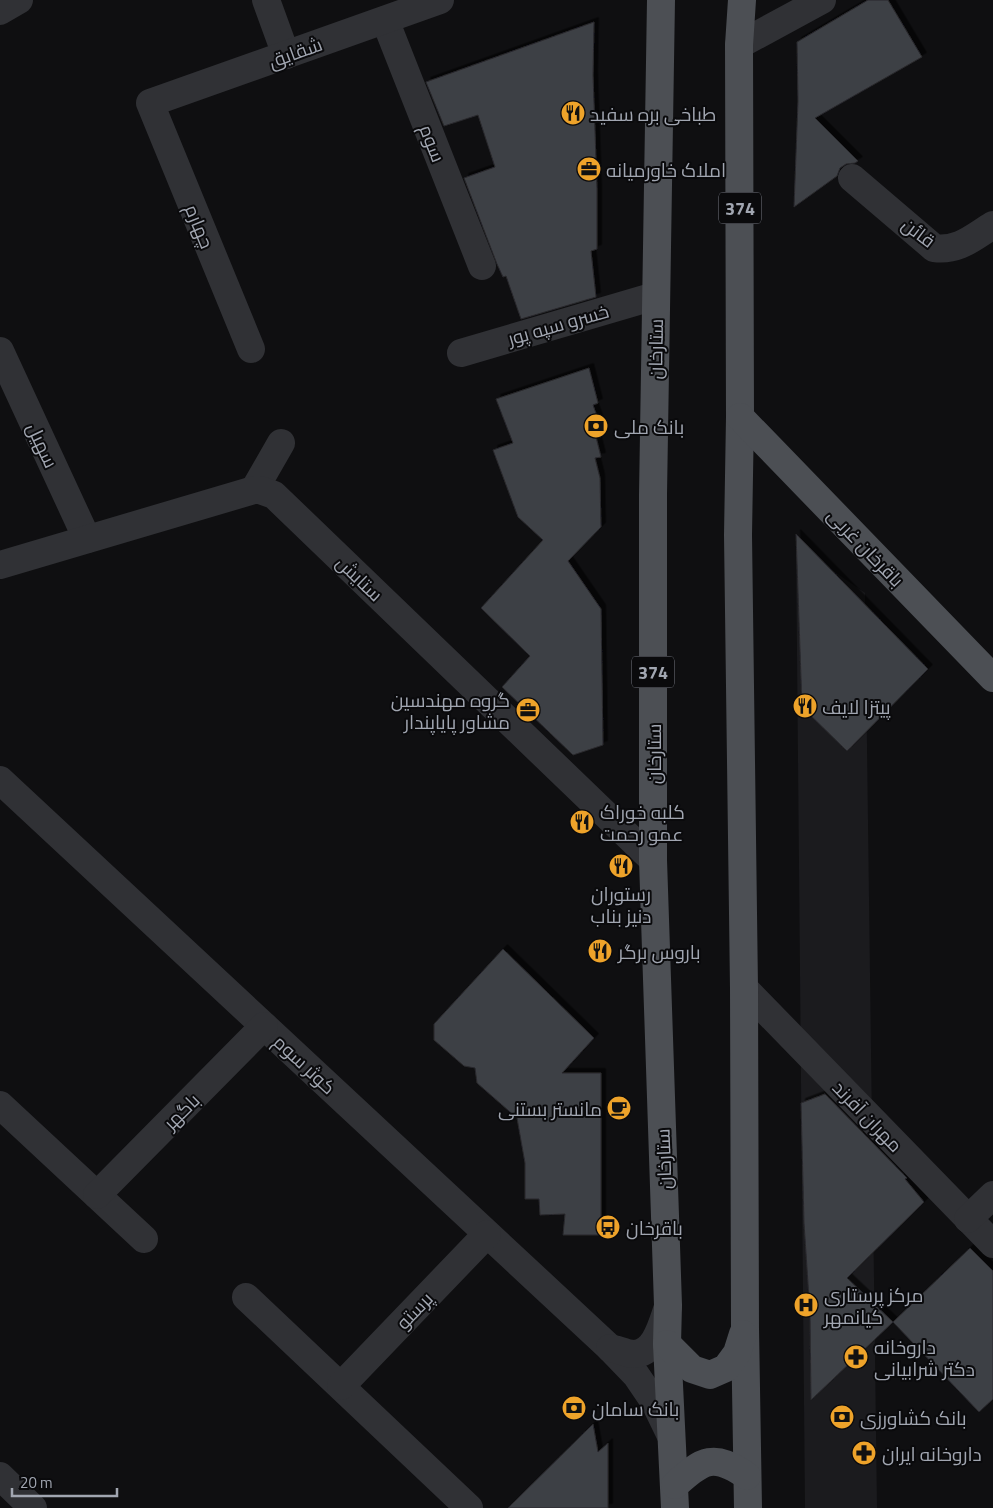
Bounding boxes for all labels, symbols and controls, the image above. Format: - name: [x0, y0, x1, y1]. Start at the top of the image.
- street label: شقایق: [264, 29, 326, 75]
- place label: طباخی بره سفید: [590, 99, 716, 128]
- restaurant icon: طباخی بره سفید: [560, 100, 586, 126]
- street label: سوم: [413, 120, 453, 166]
- place label: املاک خاورمیانه: [606, 155, 726, 184]
- office icon: املاک خاورمیانه: [576, 156, 602, 182]
- road number: 374: [719, 192, 761, 224]
- street label: چهارم: [178, 199, 222, 253]
- street label: قائن: [896, 210, 942, 254]
- street label: خسرو سپه پور: [503, 296, 612, 353]
- street label: ستارخان: [640, 318, 670, 380]
- place label: بانک ملی: [614, 412, 684, 441]
- bank icon: بانک ملی: [583, 413, 609, 439]
- street label: سهیل: [20, 418, 66, 472]
- street label: باقرخان غربی: [821, 501, 911, 593]
- street label: ستایش: [330, 548, 390, 608]
- road number: 374: [632, 656, 674, 688]
- place label: گروه مهندسین مشاور پایاپندار: [391, 685, 510, 736]
- place label: پیتزا لایف: [822, 692, 891, 721]
- restaurant icon: پیتزا لایف: [792, 693, 818, 719]
- office icon: گروه مهندسین مشاور پایاپندار: [515, 697, 541, 723]
- street label: ستارخان: [639, 724, 668, 784]
- place label: کلبه خوراک عمو رحمت: [600, 797, 685, 848]
- restaurant icon: کلبه خوراک عمو رحمت: [569, 809, 595, 835]
- restaurant icon: رستوران دنیز بناب: [608, 853, 634, 879]
- place label: رستوران دنیز بناب: [591, 879, 652, 930]
- place label: باروس برگر: [617, 937, 701, 966]
- restaurant icon: باروس برگر: [587, 938, 613, 964]
- street label: کوثر سوم: [267, 1027, 343, 1101]
- street label: مهران آفرند: [826, 1074, 910, 1158]
- street label: باگهر: [155, 1086, 206, 1137]
- place label: مانستر بستنی: [498, 1094, 602, 1123]
- cafe icon: مانستر بستنی: [606, 1095, 632, 1121]
- street label: ستارخان: [647, 1128, 679, 1190]
- place label: باقرخان: [626, 1213, 683, 1242]
- bus stop icon: باقرخان: [595, 1214, 621, 1240]
- place label: مرکز پرستاری کیانمهر: [823, 1280, 923, 1331]
- street label: پرستو: [389, 1284, 439, 1336]
- hospital icon: مرکز پرستاری کیانمهر: [793, 1292, 819, 1318]
- place label: داروخانه دکتر شرابیانی: [874, 1332, 975, 1383]
- pharmacy icon: داروخانه دکتر شرابیانی: [843, 1344, 869, 1370]
- place label: بانک سامان: [592, 1394, 679, 1423]
- bank icon: بانک سامان: [561, 1395, 587, 1421]
- place label: بانک کشاورزی: [860, 1403, 967, 1432]
- bank icon: بانک کشاورزی: [829, 1404, 855, 1430]
- place label: داروخانه ایران: [882, 1439, 982, 1468]
- pharmacy icon: داروخانه ایران: [851, 1440, 877, 1466]
- scale bar: [12, 1466, 118, 1498]
- text: 20 m: [20, 1471, 53, 1494]

